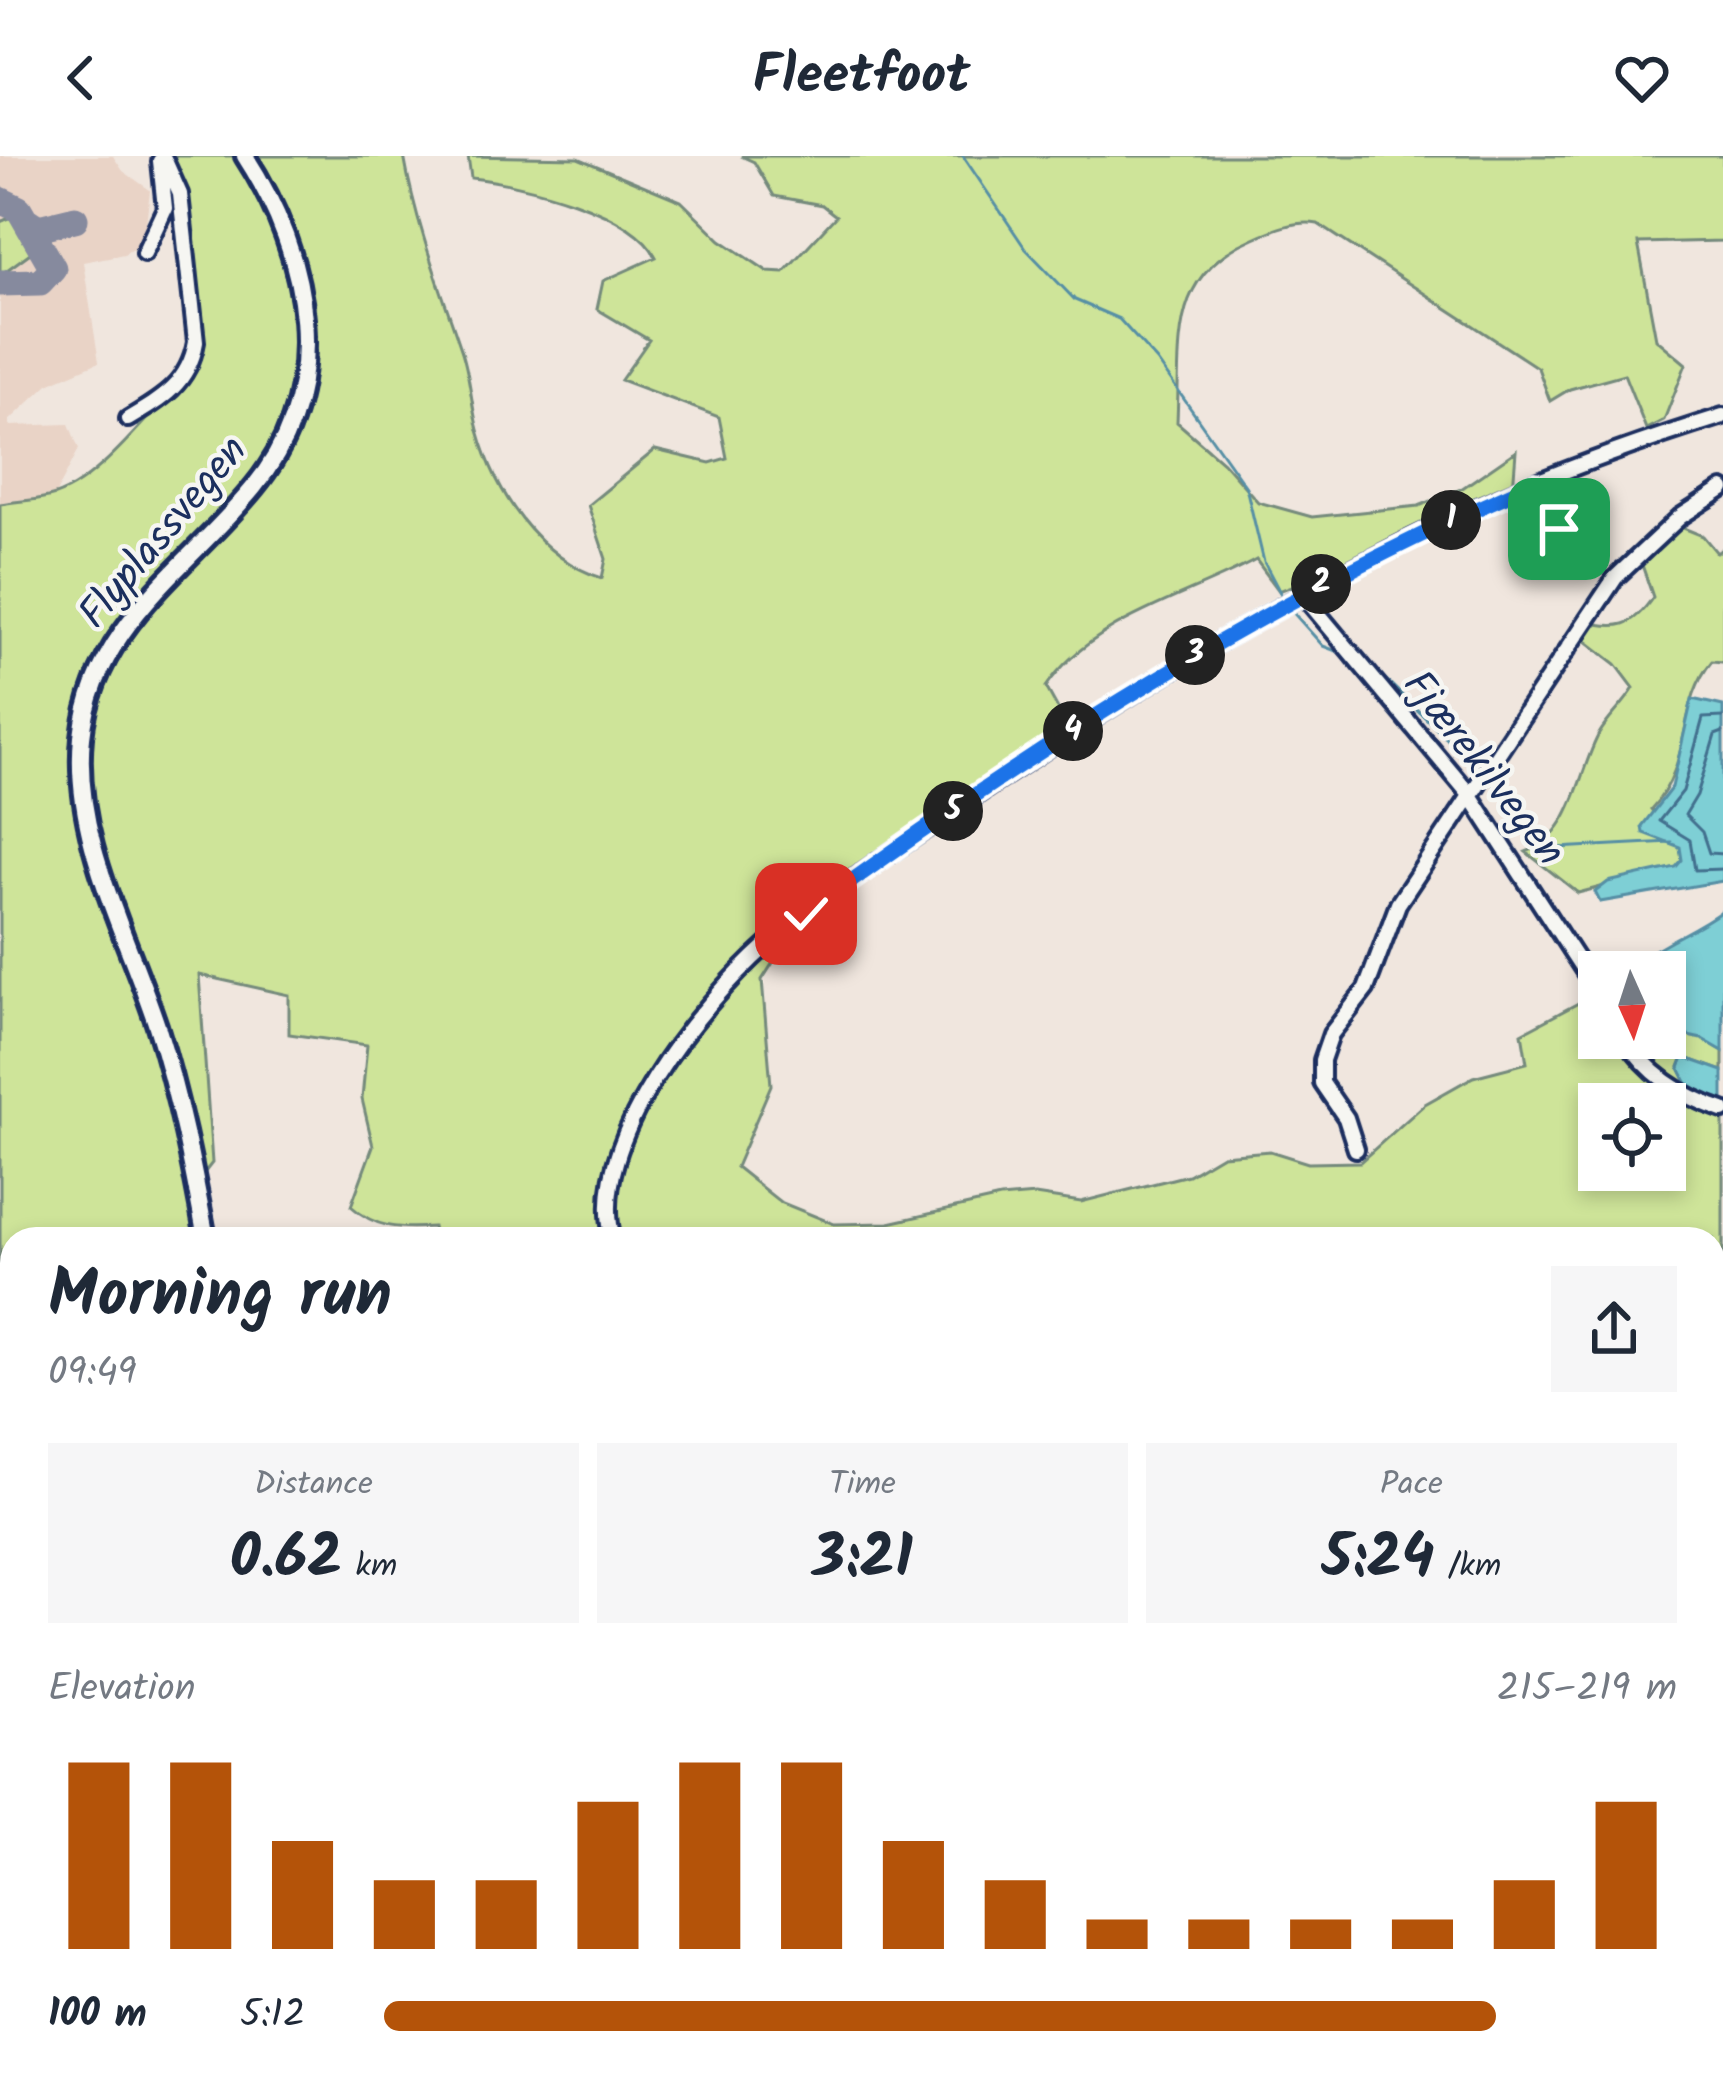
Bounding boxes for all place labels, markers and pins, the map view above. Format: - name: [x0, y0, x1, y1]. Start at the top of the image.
- pin: [1508, 478, 1610, 580]
- pin: 1: [1421, 490, 1481, 550]
- pin: 2: [1291, 554, 1351, 614]
- pin: 3: [1165, 625, 1225, 685]
- pin: 4: [1043, 701, 1103, 761]
- pin: 5: [923, 781, 983, 841]
- pin: [755, 863, 857, 965]

